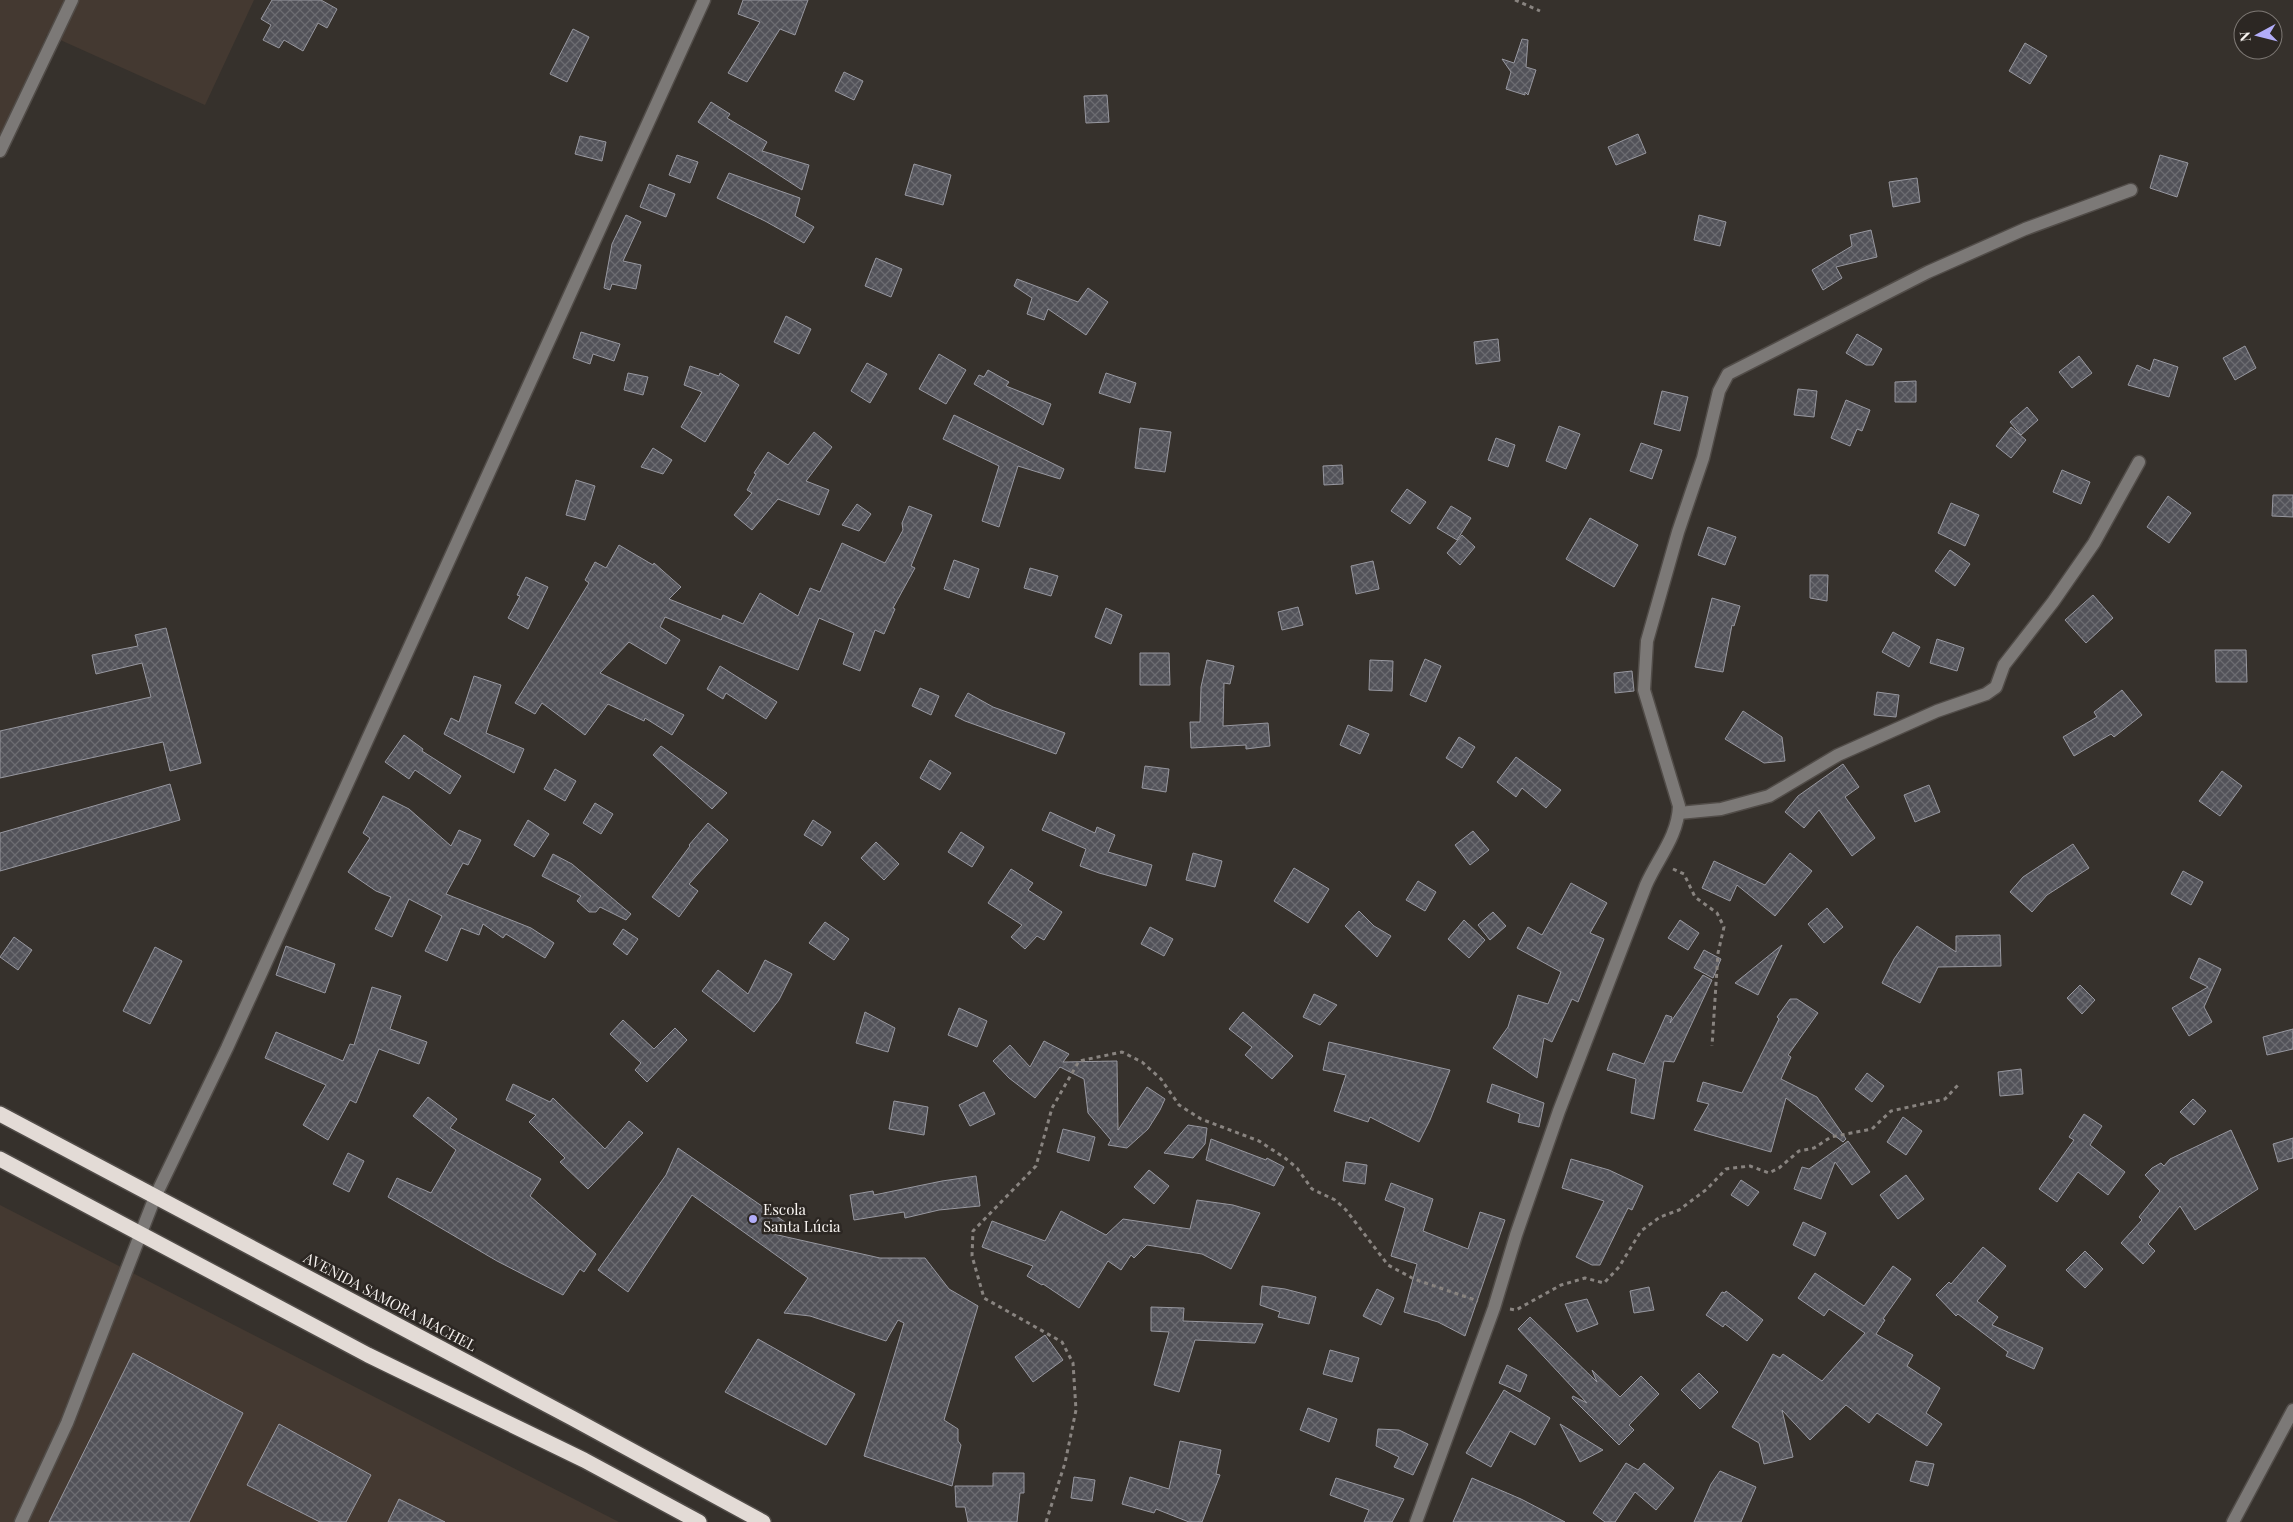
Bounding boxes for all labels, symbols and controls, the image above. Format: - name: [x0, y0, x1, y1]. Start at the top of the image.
- north arrow: [2233, 10, 2283, 60]
- text: N: [2235, 30, 2255, 43]
- place label: Escola Santa Lúcia: [763, 1199, 841, 1236]
- marker: Escola Santa Lúcia: [747, 1213, 759, 1225]
- street label: AVENIDA SAMORA MACHEL: [300, 1247, 480, 1355]

